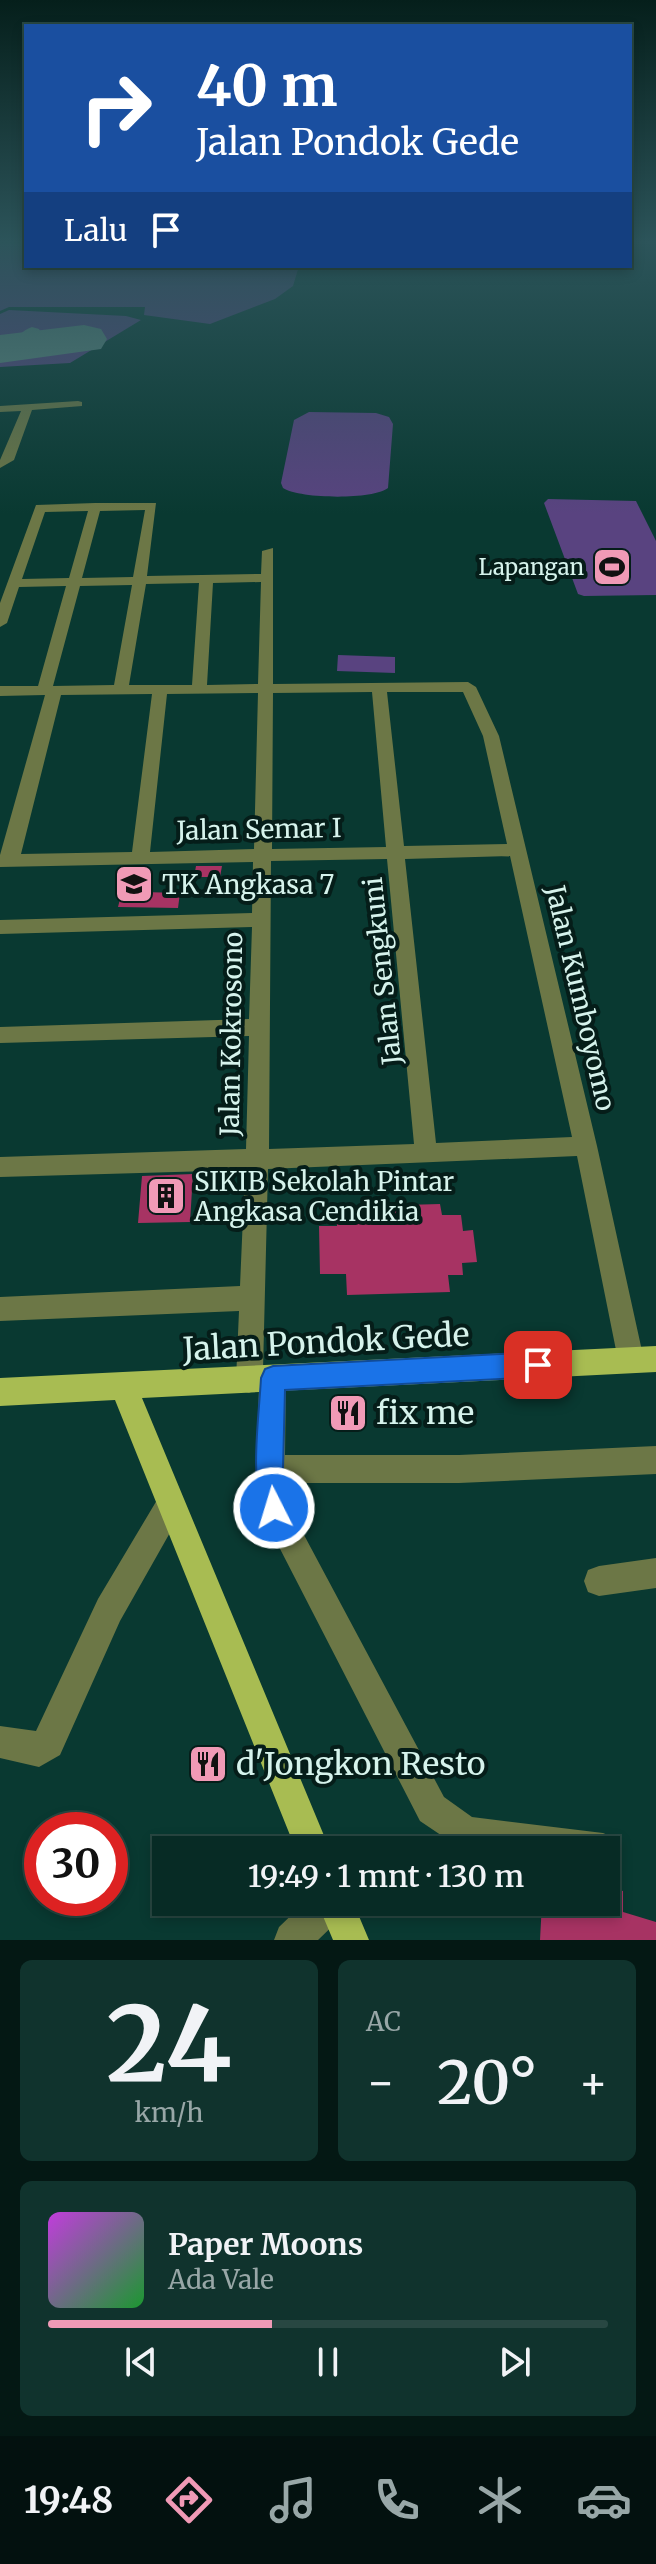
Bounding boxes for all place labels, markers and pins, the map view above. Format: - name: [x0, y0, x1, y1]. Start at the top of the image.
- sports icon: Lapangan: [591, 546, 633, 588]
- place label: Lapangan: [479, 553, 584, 581]
- school or university icon: TK Angkasa 7: [113, 863, 155, 905]
- place label: TK Angkasa 7: [162, 868, 335, 901]
- place label: SIKIB Sekolah Pintar Angkasa Cendikia: [193, 1165, 455, 1228]
- building icon: SIKIB Sekolah Pintar Angkasa Cendikia: [145, 1175, 187, 1217]
- pin: [504, 1331, 572, 1399]
- restaurant icon: fix me: [327, 1392, 369, 1434]
- place label: fix me: [376, 1393, 474, 1433]
- restaurant icon: d'Jongkon Resto: [187, 1743, 229, 1785]
- place label: d'Jongkon Resto: [236, 1744, 486, 1784]

